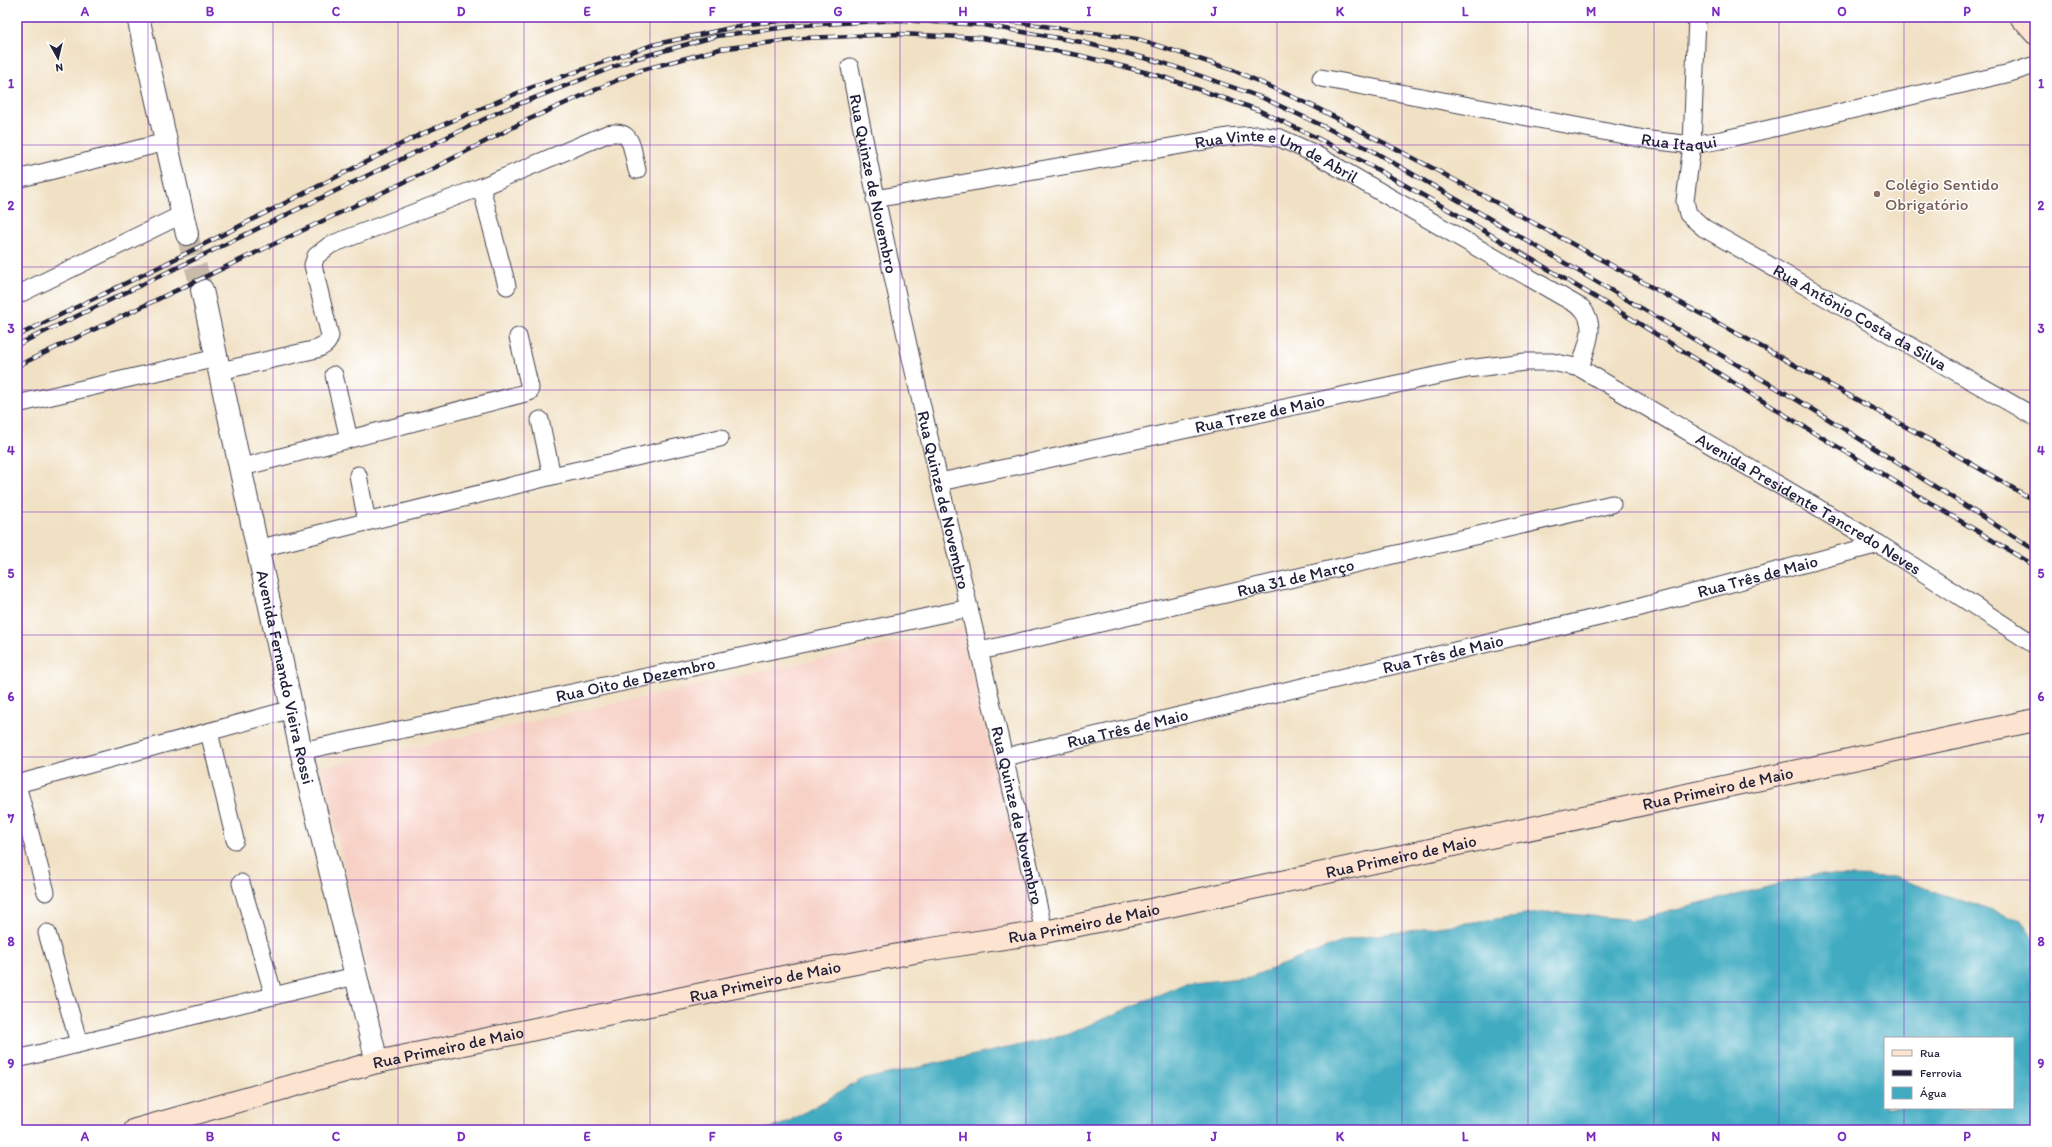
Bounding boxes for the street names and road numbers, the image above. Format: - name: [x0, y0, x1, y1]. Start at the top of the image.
- street label: Rua Quinze de Novembro: [845, 92, 902, 275]
- street label: Rua Vinte e Um de Abril: [1193, 125, 1362, 187]
- street label: Rua Itaqui: [1640, 129, 1718, 155]
- street label: Rua Antônio Costa da Silva: [1770, 260, 1951, 375]
- street label: Rua Treze de Maio: [1193, 390, 1327, 437]
- street label: Rua Quinze de Novembro: [913, 409, 974, 591]
- street label: Avenida Presidente Tancredo Neves: [1693, 429, 1925, 579]
- street label: Rua Três de Maio: [1695, 551, 1820, 602]
- street label: Rua 31 de Março: [1235, 554, 1356, 601]
- street label: Avenida Fernando Vieira Rossi: [252, 568, 319, 786]
- street label: Rua Três de Maio: [1381, 630, 1505, 678]
- street label: Rua Oito de Dezembro: [554, 653, 717, 706]
- street label: Rua Três de Maio: [1065, 704, 1190, 752]
- street label: Rua Quinze de Novembro: [987, 724, 1048, 907]
- street label: Rua Primeiro de Maio: [1640, 762, 1795, 814]
- street label: Rua Primeiro de Maio: [1324, 830, 1478, 882]
- street label: Rua Primeiro de Maio: [1007, 898, 1162, 947]
- street label: Rua Primeiro de Maio: [688, 956, 843, 1006]
- street label: Rua Primeiro de Maio: [371, 1022, 526, 1073]

